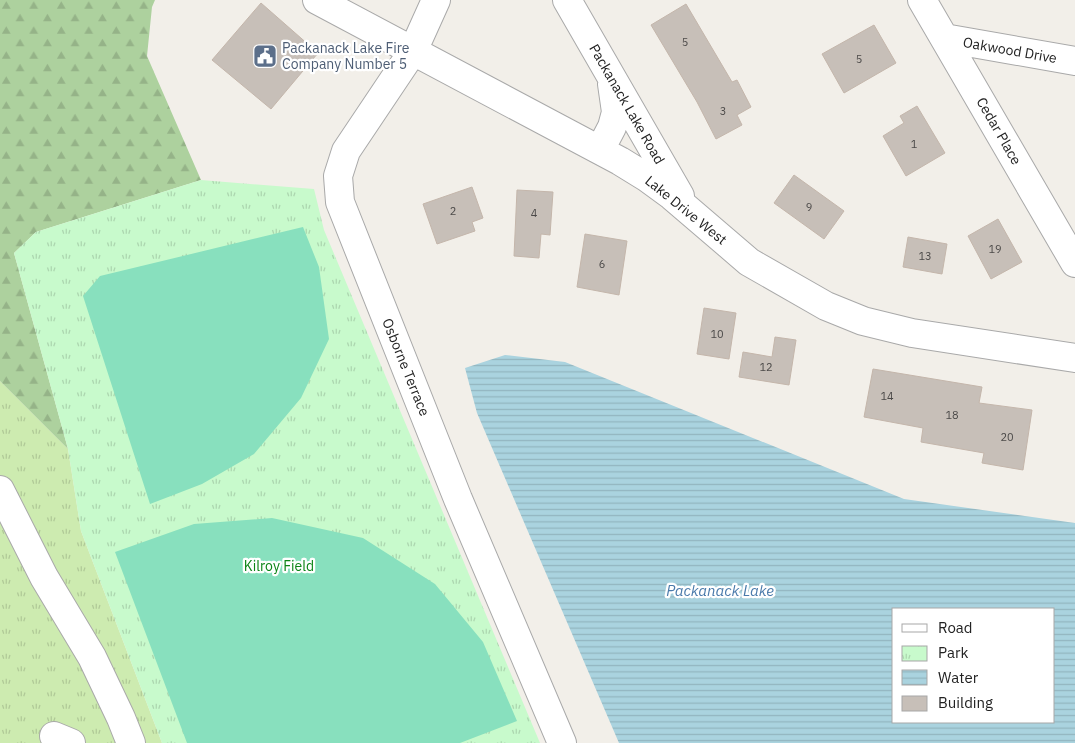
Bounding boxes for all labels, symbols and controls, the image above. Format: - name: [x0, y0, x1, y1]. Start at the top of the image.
- street label: Oakwood Drive: [962, 33, 1059, 67]
- house number: 5: [682, 35, 688, 49]
- place label: Packanack Lake Fire Company Number 5: [282, 39, 410, 73]
- street label: Packanack Lake Road: [585, 41, 669, 167]
- public building icon: Packanack Lake Fire Company Number 5: [252, 43, 278, 69]
- house number: 5: [856, 52, 862, 66]
- street label: Cedar Place: [972, 94, 1026, 168]
- house number: 3: [720, 104, 726, 118]
- house number: 1: [911, 137, 918, 151]
- street label: Lake Drive West: [641, 172, 731, 249]
- house number: 9: [806, 200, 812, 214]
- house number: 2: [450, 204, 456, 218]
- house number: 4: [531, 206, 538, 220]
- house number: 19: [988, 242, 1002, 256]
- house number: 13: [918, 249, 932, 263]
- house number: 6: [599, 257, 605, 271]
- street label: Osborne Terrace: [378, 315, 434, 419]
- house number: 10: [710, 327, 724, 341]
- house number: 12: [759, 360, 773, 374]
- house number: 14: [880, 389, 894, 403]
- house number: 18: [945, 408, 959, 422]
- house number: 20: [1000, 430, 1014, 444]
- park label: Kilroy Field: [244, 557, 314, 575]
- water label: Packanack Lake: [666, 581, 774, 600]
- legend: [892, 608, 1055, 723]
- text: Road: [938, 618, 973, 637]
- text: Park: [938, 643, 968, 662]
- text: Water: [938, 668, 979, 687]
- text: Building: [938, 693, 993, 712]

